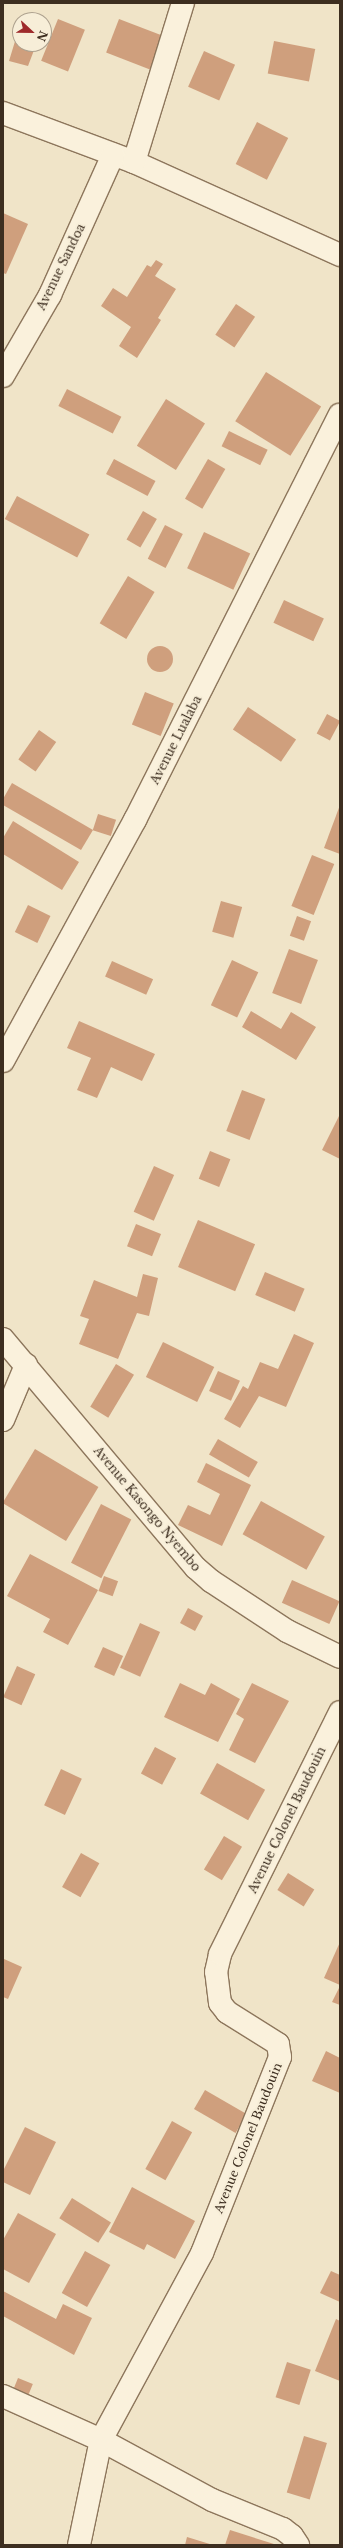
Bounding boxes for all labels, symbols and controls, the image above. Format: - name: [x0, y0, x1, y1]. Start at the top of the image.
- north arrow: [12, 12, 52, 52]
- text: N: [34, 29, 51, 44]
- street label: Avenue Sandoa: [34, 221, 88, 313]
- street label: Avenue Lualaba: [147, 693, 205, 787]
- street label: Avenue Kasongo Nyembo: [91, 1444, 203, 1574]
- street label: Avenue Colonel Baudouin: [245, 1744, 329, 1896]
- street label: Avenue Colonel Baudouin: [211, 2061, 285, 2215]

